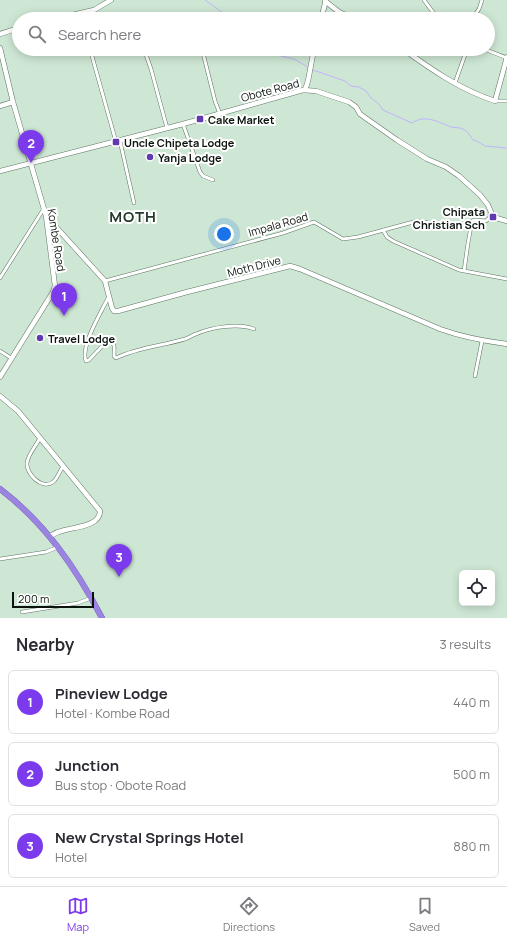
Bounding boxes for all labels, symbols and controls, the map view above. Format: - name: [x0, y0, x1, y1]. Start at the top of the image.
- search box: [12, 12, 495, 56]
- icon: search: [26, 23, 48, 45]
- text: Search here: [58, 24, 141, 45]
- street label: Obote Road: [239, 75, 301, 105]
- place label: Cake Market: [208, 112, 275, 127]
- marker: Cake Market: [195, 114, 205, 124]
- pin: 2: [18, 130, 44, 163]
- place label: Uncle Chipeta Lodge: [124, 135, 235, 150]
- marker: Uncle Chipeta Lodge: [111, 137, 121, 147]
- place label: Yanja Lodge: [158, 150, 222, 165]
- marker: Yanja Lodge: [145, 152, 155, 162]
- place label: Chipata Christian Sch: [413, 204, 485, 232]
- district label: MOTH: [109, 206, 157, 227]
- street label: Kombe Road: [45, 208, 69, 272]
- street label: Impala Road: [246, 208, 310, 240]
- marker: Chipata Christian Sch: [488, 212, 498, 222]
- your location: [214, 224, 234, 244]
- street label: Moth Drive: [226, 252, 283, 280]
- pin: 1: [51, 283, 77, 316]
- place label: Travel Lodge: [48, 331, 115, 346]
- marker: Travel Lodge: [35, 333, 45, 343]
- pin: 3: [106, 544, 132, 577]
- map controls: [459, 570, 495, 606]
- button: locate: [459, 570, 495, 606]
- scale bar: [12, 590, 94, 609]
- text: 200 m: [18, 591, 49, 606]
- text: Nearby: [16, 633, 74, 656]
- text: 3 results: [439, 635, 491, 653]
- text: Pineview Lodge: [55, 683, 168, 704]
- text: 1: [27, 693, 33, 711]
- text: 440 m: [453, 693, 490, 711]
- text: Hotel · Kombe Road: [55, 704, 170, 722]
- text: Junction: [55, 755, 119, 776]
- text: 2: [26, 765, 34, 783]
- text: 500 m: [453, 765, 490, 783]
- text: Bus stop · Obote Road: [55, 776, 186, 794]
- text: New Crystal Springs Hotel: [55, 827, 244, 848]
- text: 3: [26, 837, 34, 855]
- text: 880 m: [453, 837, 490, 855]
- text: Hotel: [55, 848, 87, 866]
- tab: Map: [67, 895, 89, 934]
- tab: Directions: [223, 895, 275, 934]
- tab: Saved: [409, 895, 440, 934]

